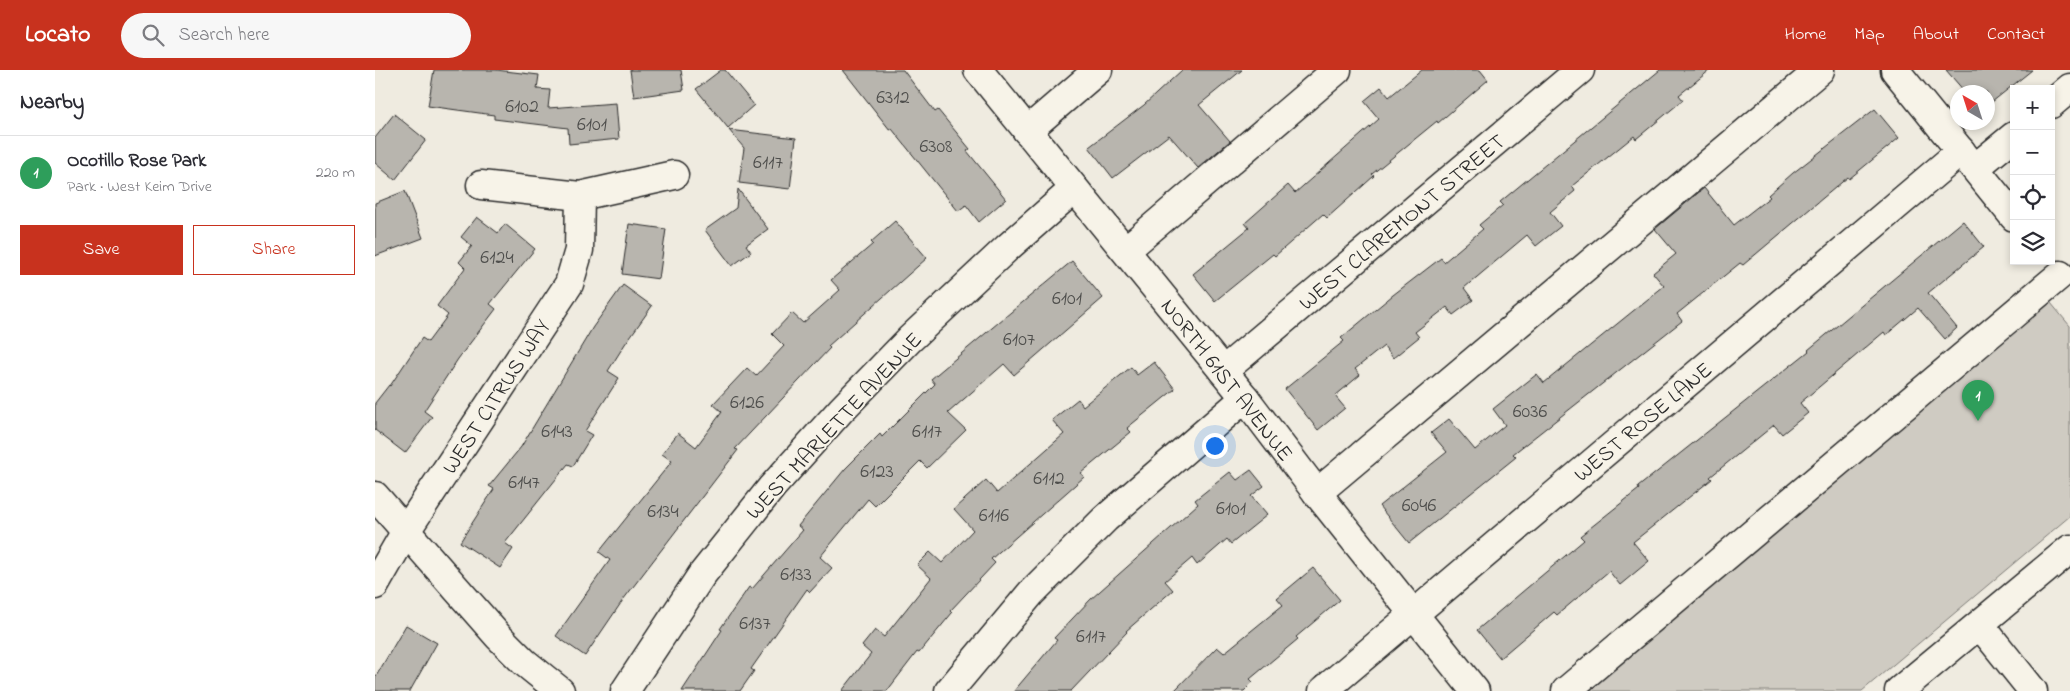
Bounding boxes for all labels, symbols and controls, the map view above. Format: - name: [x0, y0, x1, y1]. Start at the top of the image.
- search box: [121, 13, 471, 58]
- text: Locato: [25, 18, 91, 53]
- icon: search: [139, 21, 167, 49]
- text: Search here: [179, 22, 270, 49]
- text: Home: [1785, 22, 1826, 48]
- text: Map: [1854, 22, 1885, 48]
- text: About: [1913, 22, 1959, 48]
- text: Contact: [1987, 22, 2045, 48]
- house number: 6312: [876, 84, 910, 113]
- north arrow: [1950, 85, 1995, 130]
- map controls: [2010, 85, 2055, 265]
- button: +: [2010, 85, 2055, 130]
- text: Nearby: [20, 88, 84, 118]
- house number: 6102: [505, 93, 539, 122]
- house number: 6101: [577, 111, 607, 140]
- street label: WEST CLAREMONT STREET: [1293, 127, 1513, 319]
- button: −: [2010, 130, 2055, 175]
- house number: 6308: [919, 133, 953, 162]
- text: Ocotillo Rose Park: [67, 148, 206, 175]
- house number: 6117: [753, 149, 783, 178]
- text: 1: [33, 161, 39, 185]
- text: 220 m: [316, 161, 355, 185]
- text: Park · West Keim Drive: [67, 175, 212, 199]
- button: locate: [2010, 175, 2055, 220]
- button: layers: [2010, 220, 2055, 265]
- button: Save: [20, 225, 183, 275]
- button: Share: [193, 225, 355, 275]
- house number: 6124: [480, 244, 514, 273]
- house number: 6101: [1052, 285, 1082, 314]
- street label: NORTH 61ST AVENUE: [1152, 292, 1300, 469]
- street label: WEST CITRUS WAY: [435, 314, 560, 481]
- street label: WEST MARLETTE AVENUE: [739, 326, 931, 528]
- house number: 6107: [1003, 326, 1035, 355]
- street label: WEST ROSE LANE: [1568, 356, 1720, 491]
- pin: 1: [1962, 380, 1994, 421]
- house number: 6126: [730, 389, 764, 418]
- house number: 6036: [1513, 398, 1547, 427]
- house number: 6143: [541, 418, 573, 447]
- house number: 6117: [912, 418, 942, 447]
- your location: [1202, 433, 1228, 459]
- house number: 6123: [860, 458, 894, 487]
- house number: 6112: [1033, 465, 1065, 494]
- house number: 6147: [508, 469, 540, 498]
- house number: 6046: [1402, 492, 1436, 521]
- house number: 6101: [1216, 495, 1246, 524]
- house number: 6134: [647, 498, 679, 527]
- house number: 6116: [979, 502, 1009, 531]
- house number: 6133: [780, 561, 812, 590]
- house number: 6137: [739, 610, 771, 639]
- house number: 6117: [1076, 623, 1106, 652]

